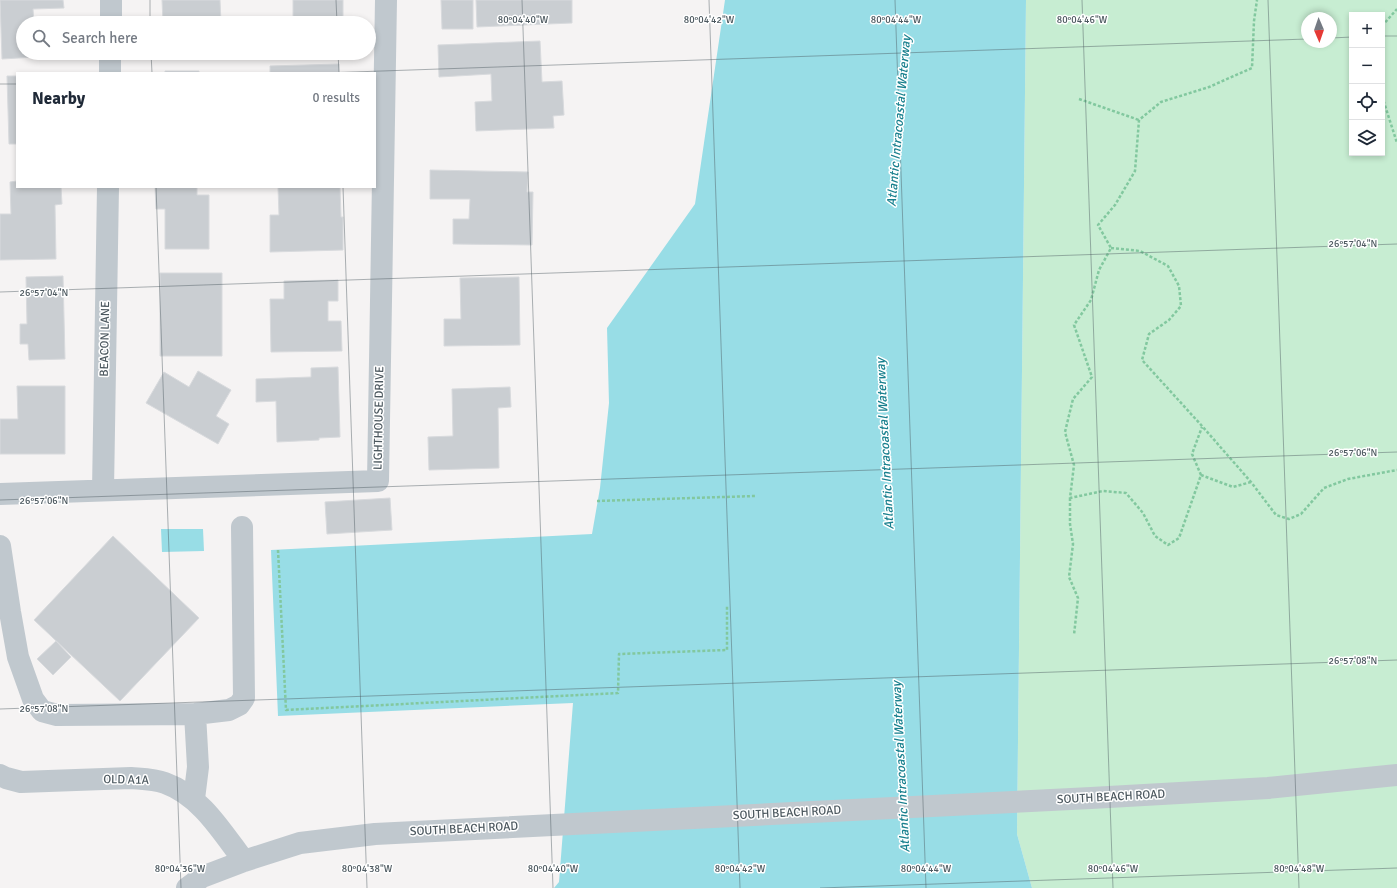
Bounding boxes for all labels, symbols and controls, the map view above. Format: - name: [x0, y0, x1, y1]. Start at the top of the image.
- north arrow: [1301, 12, 1337, 48]
- map controls: [1349, 12, 1385, 156]
- button: +: [1349, 12, 1385, 48]
- text: 80°04'40"W: [498, 14, 549, 26]
- text: 80°04'42"W: [684, 14, 735, 26]
- text: 80°04'44"W: [871, 14, 922, 26]
- text: 80°04'46"W: [1057, 14, 1108, 26]
- search box: [16, 16, 376, 60]
- icon: search: [30, 27, 52, 49]
- text: Search here: [62, 29, 138, 47]
- water label: Atlantic Intracoastal Waterway: [884, 33, 915, 207]
- button: −: [1349, 48, 1385, 84]
- button: locate: [1349, 84, 1385, 120]
- text: Nearby: [32, 88, 85, 109]
- text: 0 results: [312, 90, 360, 106]
- button: layers: [1349, 120, 1385, 156]
- text: 26°57'04"N: [1329, 238, 1377, 250]
- text: 26°57'04"N: [20, 287, 68, 299]
- street label: BEACON LANE: [97, 301, 113, 377]
- water label: Atlantic Intracoastal Waterway: [872, 356, 897, 530]
- street label: LIGHTHOUSE DRIVE: [371, 366, 387, 470]
- text: 26°57'06"N: [1329, 447, 1377, 459]
- text: 26°57'06"N: [20, 495, 68, 507]
- text: 26°57'08"N: [1329, 655, 1377, 667]
- water label: Atlantic Intracoastal Waterway: [888, 679, 913, 853]
- text: 26°57'08"N: [20, 703, 68, 715]
- street label: OLD A1A: [103, 772, 150, 788]
- street label: SOUTH BEACH ROAD: [1057, 787, 1166, 807]
- street label: SOUTH BEACH ROAD: [733, 803, 842, 823]
- street label: SOUTH BEACH ROAD: [410, 819, 519, 839]
- text: 80°04'36"W: [155, 863, 206, 875]
- text: 80°04'38"W: [342, 863, 393, 875]
- text: 80°04'40"W: [528, 863, 579, 875]
- text: 80°04'42"W: [715, 863, 766, 875]
- text: 80°04'44"W: [901, 863, 952, 875]
- text: 80°04'46"W: [1088, 863, 1139, 875]
- text: 80°04'48"W: [1274, 863, 1325, 875]

